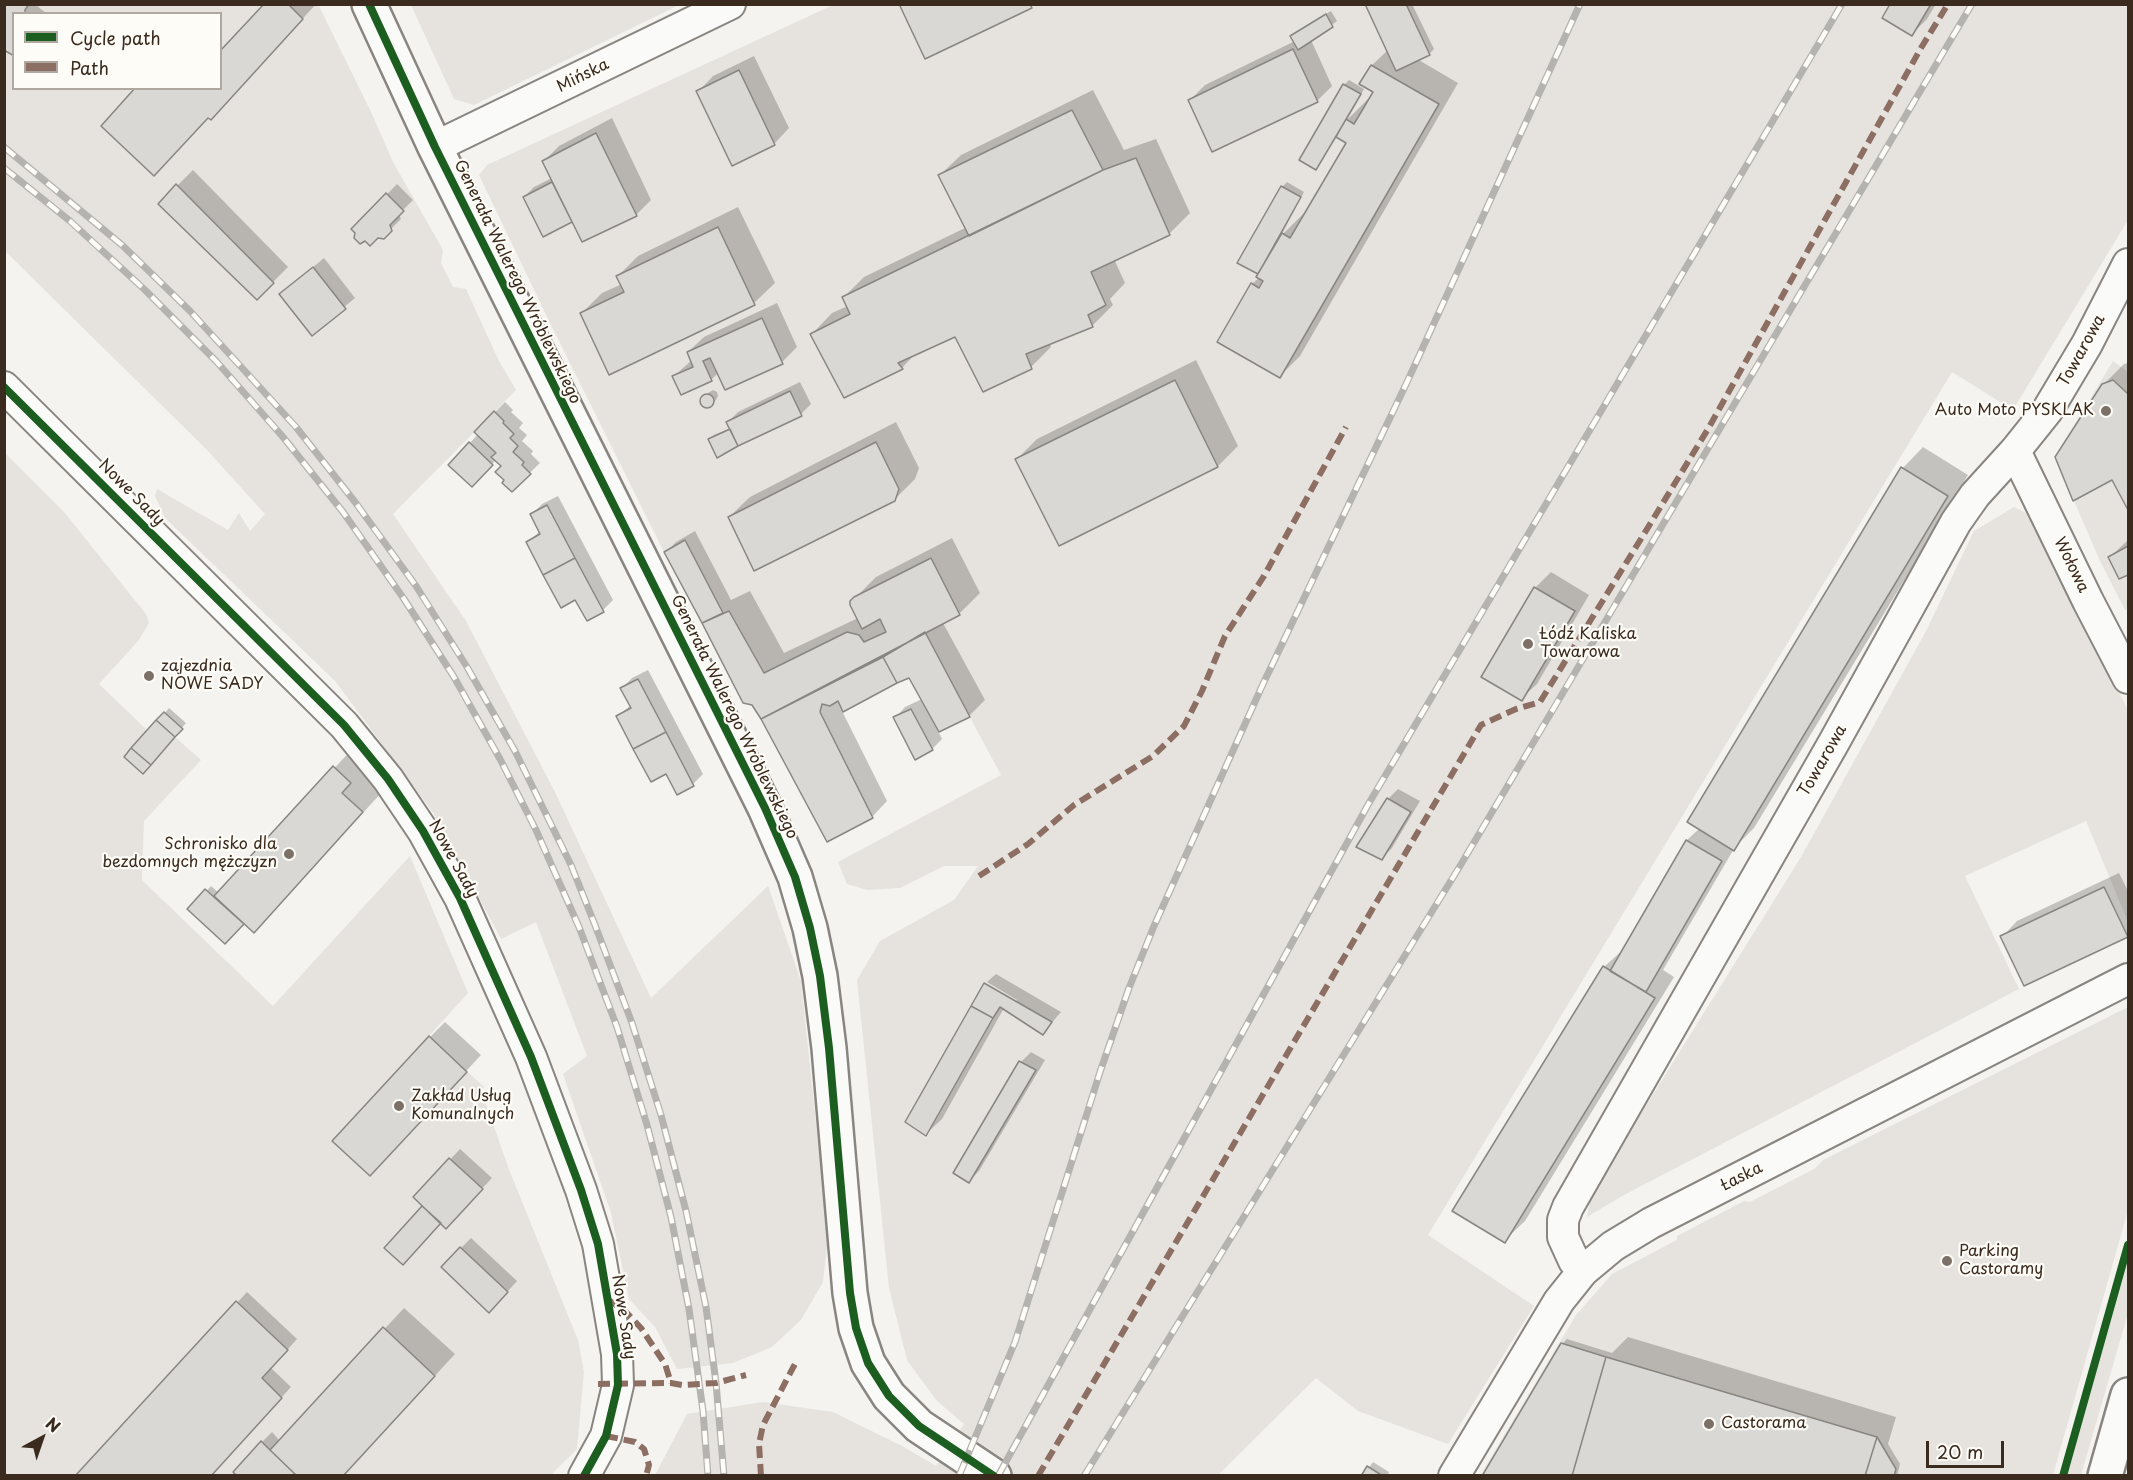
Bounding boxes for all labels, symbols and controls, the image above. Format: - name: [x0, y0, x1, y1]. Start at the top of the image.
- legend: [12, 12, 222, 90]
- text: Cycle path: [70, 24, 161, 51]
- text: Path: [70, 54, 109, 81]
- street label: Mińska: [554, 55, 612, 97]
- street label: Generała Walerego Wróblewskiego: [449, 157, 585, 407]
- street label: Towarowa: [2054, 311, 2110, 391]
- place label: Auto Moto PYSKLAK: [1935, 401, 2094, 421]
- marker: Auto Moto PYSKLAK: [2099, 404, 2113, 418]
- street label: Nowe Sady: [94, 456, 168, 530]
- street label: Wołowa: [2049, 534, 2093, 596]
- street label: Generała Walerego Wróblewskiego: [666, 592, 802, 842]
- place label: Łódź Kaliska Towarowa: [1540, 625, 1636, 663]
- marker: Łódź Kaliska Towarowa: [1521, 637, 1535, 651]
- place label: zajezdnia NOWE SADY: [161, 657, 264, 695]
- marker: zajezdnia NOWE SADY: [142, 669, 156, 683]
- street label: Towarowa: [1795, 722, 1851, 800]
- street label: Nowe Sady: [424, 817, 482, 901]
- place label: Schronisko dla bezdomnych mężczyzn: [102, 835, 277, 873]
- marker: Schronisko dla bezdomnych mężczyzn: [282, 847, 296, 861]
- place label: Zakład Usług Komunalnych: [411, 1087, 514, 1125]
- marker: Zakład Usług Komunalnych: [392, 1099, 406, 1113]
- street label: Łaska: [1718, 1158, 1766, 1196]
- place label: Parking Castoramy: [1959, 1242, 2044, 1280]
- marker: Parking Castoramy: [1940, 1254, 1954, 1268]
- street label: Nowe Sady: [607, 1273, 639, 1361]
- north arrow: [12, 1408, 72, 1468]
- text: N: [41, 1411, 66, 1437]
- place label: Castorama: [1721, 1414, 1806, 1434]
- marker: Castorama: [1702, 1417, 1716, 1431]
- scale bar: [1929, 1429, 2007, 1467]
- text: 20 m: [1937, 1438, 1983, 1465]

